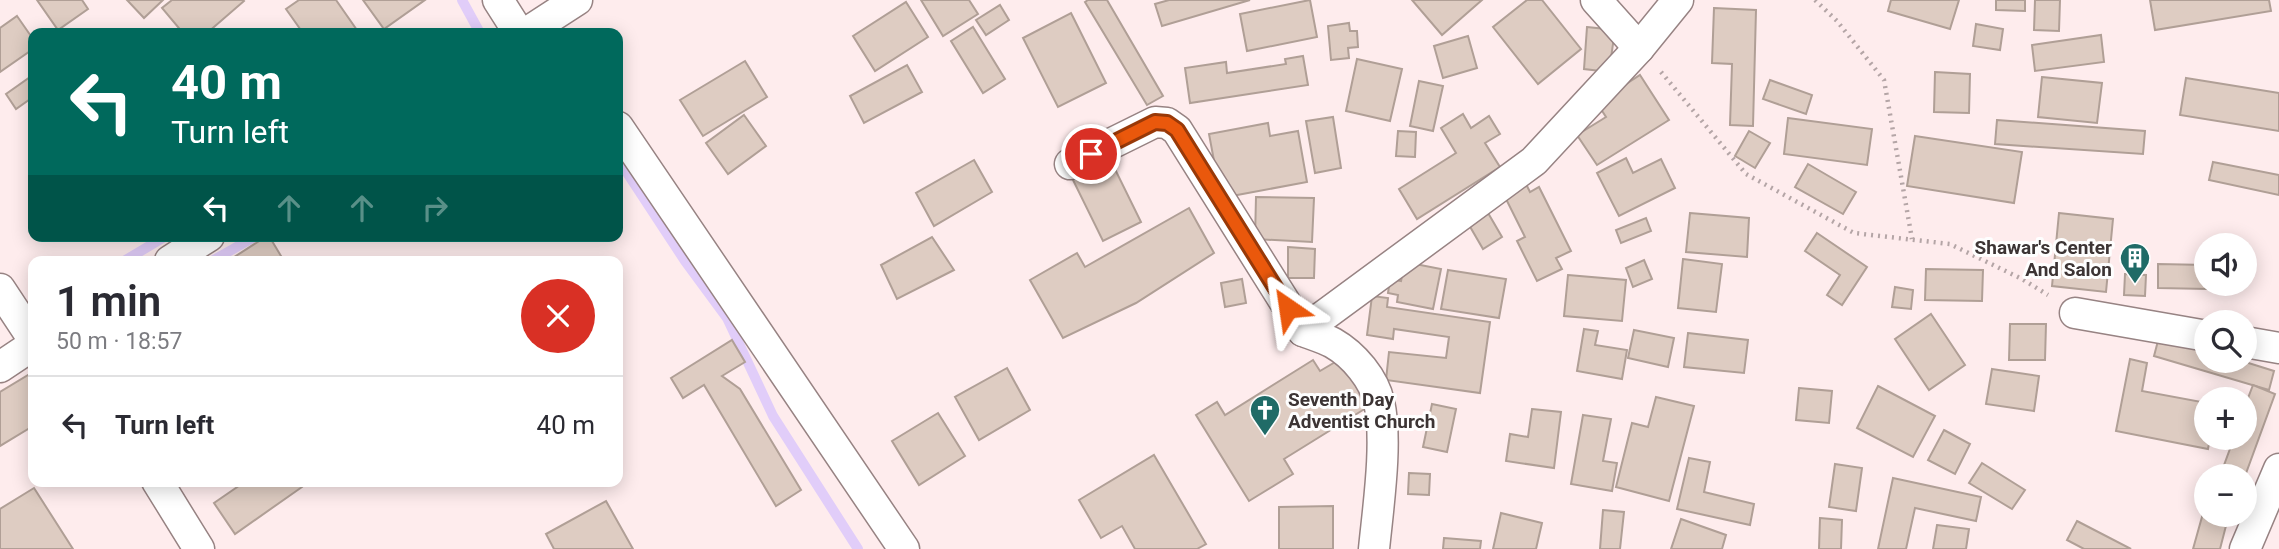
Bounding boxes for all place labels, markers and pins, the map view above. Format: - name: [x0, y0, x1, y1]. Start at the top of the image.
- pin: [1061, 124, 1121, 184]
- place label: Shawar's Center And Salon: [1975, 236, 2112, 281]
- building icon: Shawar's Center And Salon: [2118, 241, 2152, 285]
- place label: Seventh Day Adventist Church: [1288, 388, 1435, 433]
- church icon: Seventh Day Adventist Church: [1248, 393, 1282, 437]

